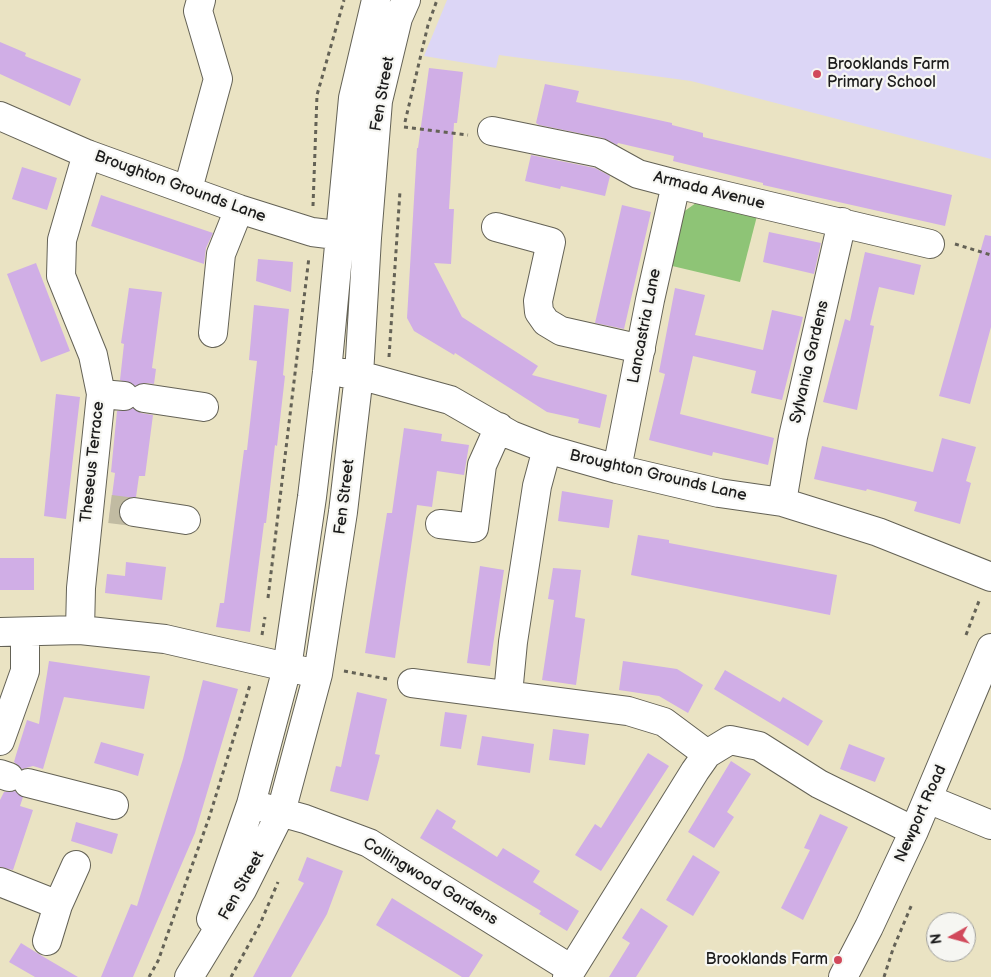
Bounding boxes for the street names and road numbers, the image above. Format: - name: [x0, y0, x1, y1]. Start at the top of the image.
- street label: Fen Street: [367, 55, 399, 133]
- street label: Broughton Grounds Lane: [92, 147, 268, 227]
- street label: Armada Avenue: [651, 168, 767, 214]
- street label: Lancastria Lane: [624, 267, 666, 385]
- street label: Sylvania Gardens: [787, 299, 833, 425]
- street label: Theseus Terrace: [77, 400, 109, 524]
- street label: Broughton Grounds Lane: [568, 446, 748, 506]
- street label: Fen Street: [331, 458, 359, 536]
- street label: Newport Road: [891, 762, 951, 866]
- street label: Collingwood Gardens: [359, 834, 501, 930]
- street label: Fen Street: [215, 848, 269, 924]

